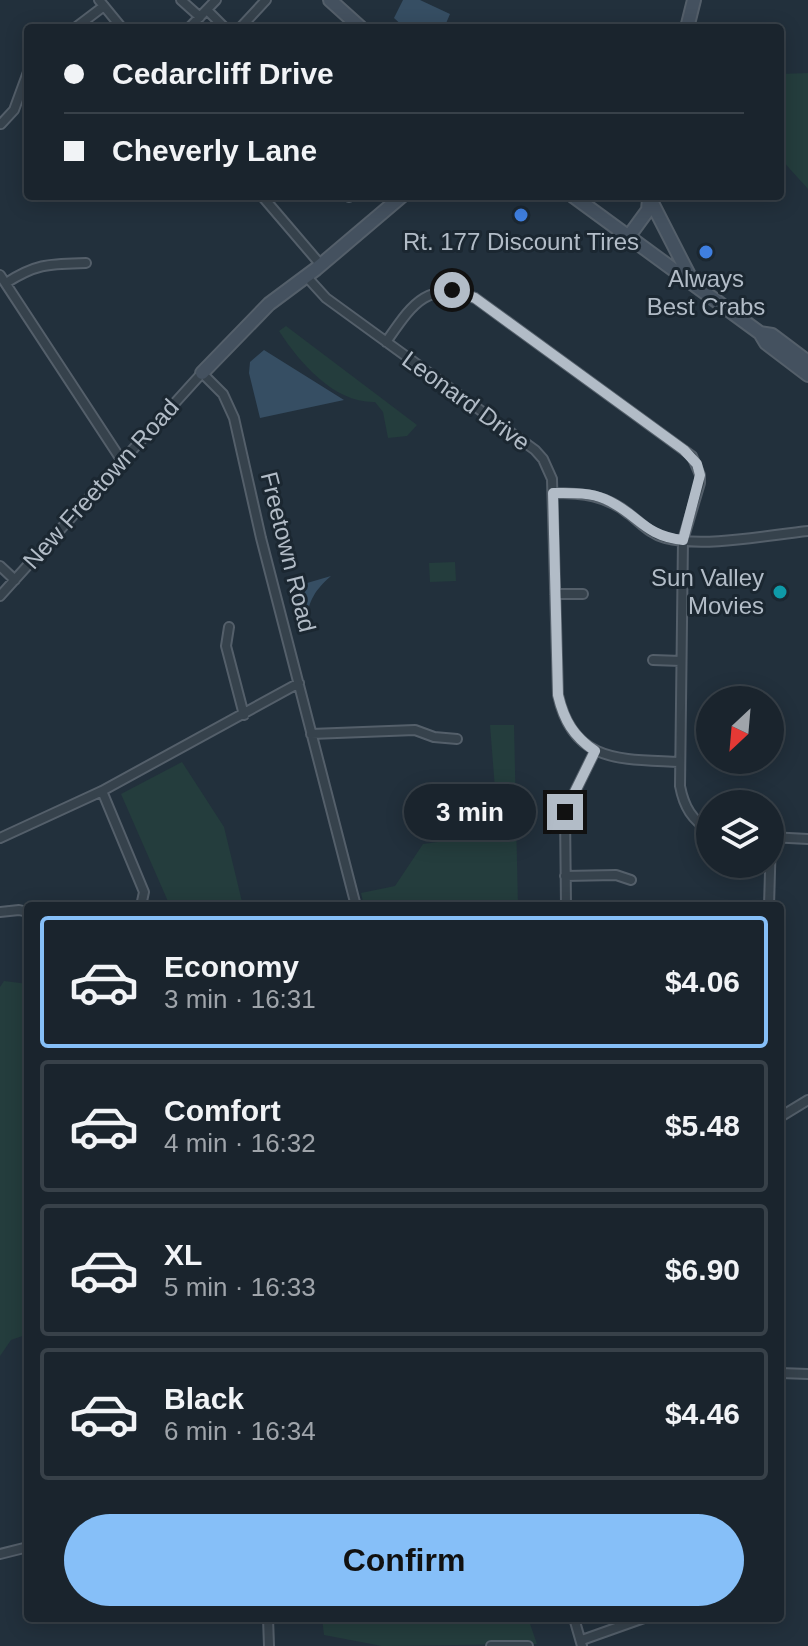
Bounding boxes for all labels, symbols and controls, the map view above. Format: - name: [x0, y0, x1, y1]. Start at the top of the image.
- text: Cedarcliff Drive: [112, 57, 334, 90]
- text: Cheverly Lane: [112, 134, 317, 167]
- marker: Rt. 177 Discount Tires: [512, 206, 530, 224]
- place label: Rt. 177 Discount Tires: [403, 228, 639, 255]
- marker: Always Best Crabs: [697, 243, 715, 261]
- place label: Always Best Crabs: [647, 265, 765, 320]
- route start: [434, 272, 470, 308]
- street label: Leonard Drive: [397, 345, 535, 456]
- street label: New Freetown Road: [17, 393, 184, 574]
- street label: Freetown Road: [256, 469, 321, 635]
- place label: Sun Valley Movies: [651, 564, 764, 619]
- marker: Sun Valley Movies: [771, 583, 789, 601]
- north arrow: [696, 686, 784, 774]
- map controls: [696, 686, 784, 878]
- callout: 3 min: [405, 784, 537, 840]
- button: layers: [696, 790, 784, 878]
- route end: [547, 794, 583, 830]
- text: 3 min: [436, 797, 504, 827]
- icon: car: [68, 946, 140, 1018]
- text: Economy: [164, 950, 299, 983]
- text: $4.06: [665, 965, 740, 998]
- text: 3 min · 16:31: [164, 984, 316, 1014]
- icon: car: [68, 1090, 140, 1162]
- text: Comfort: [164, 1094, 281, 1127]
- text: $5.48: [665, 1109, 740, 1142]
- text: 4 min · 16:32: [164, 1128, 316, 1158]
- icon: car: [68, 1234, 140, 1306]
- text: XL: [164, 1238, 202, 1271]
- text: $6.90: [665, 1253, 740, 1286]
- text: 5 min · 16:33: [164, 1272, 316, 1302]
- icon: car: [68, 1378, 140, 1450]
- text: Black: [164, 1382, 244, 1415]
- text: $4.46: [665, 1397, 740, 1430]
- text: 6 min · 16:34: [164, 1416, 316, 1446]
- button: Confirm: [64, 1514, 744, 1606]

